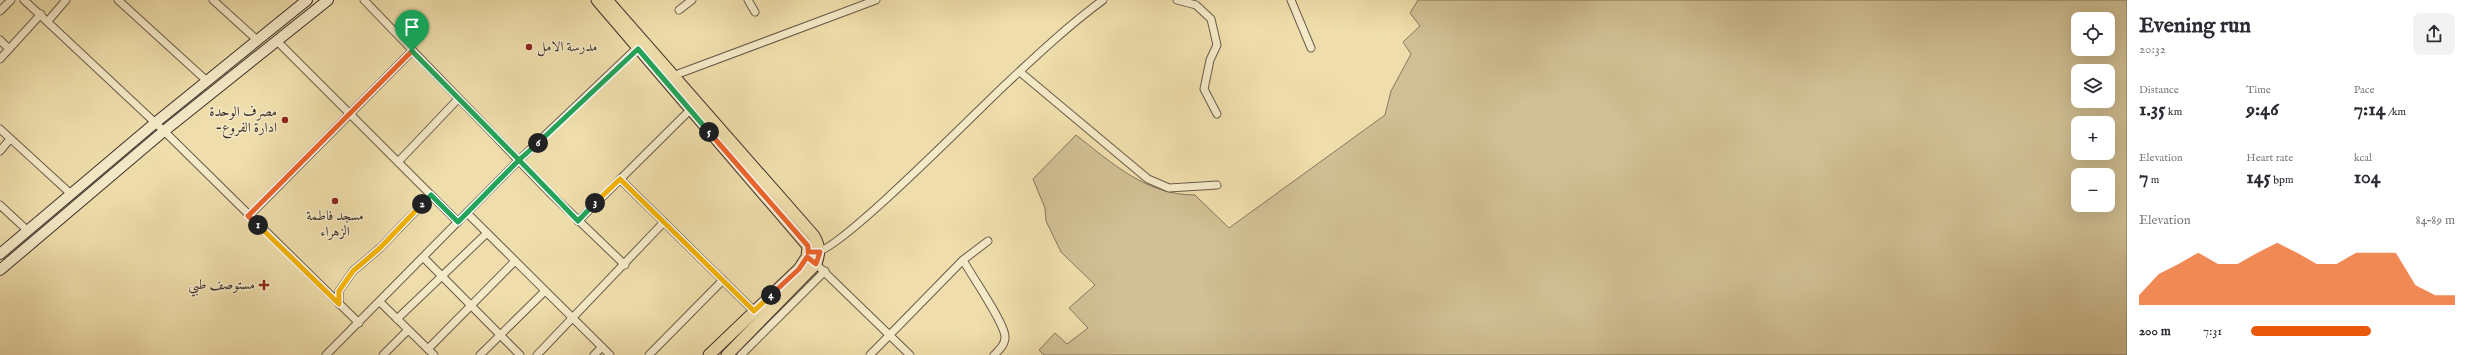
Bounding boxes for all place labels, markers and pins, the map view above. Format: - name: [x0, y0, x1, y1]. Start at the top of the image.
- pin: [395, 10, 429, 51]
- place label: مدرسة الامل: [537, 38, 597, 57]
- marker: مدرسة الامل: [524, 42, 534, 52]
- place label: مصرف الوحدة -ادارة الفروع: [209, 103, 277, 139]
- marker: مصرف الوحدة -ادارة الفروع: [280, 115, 290, 125]
- pin: 5: [699, 122, 719, 142]
- pin: 6: [528, 133, 548, 153]
- pin: 3: [585, 193, 605, 213]
- pin: 2: [412, 194, 432, 214]
- marker: مسجد فاطمة الزهراء: [330, 196, 340, 206]
- place label: مسجد فاطمة الزهراء: [306, 207, 364, 241]
- pin: 1: [248, 215, 268, 235]
- place label: مستوصف طبي: [188, 276, 255, 297]
- marker: مستوصف طبي: [258, 279, 270, 291]
- pin: 4: [761, 285, 781, 305]

